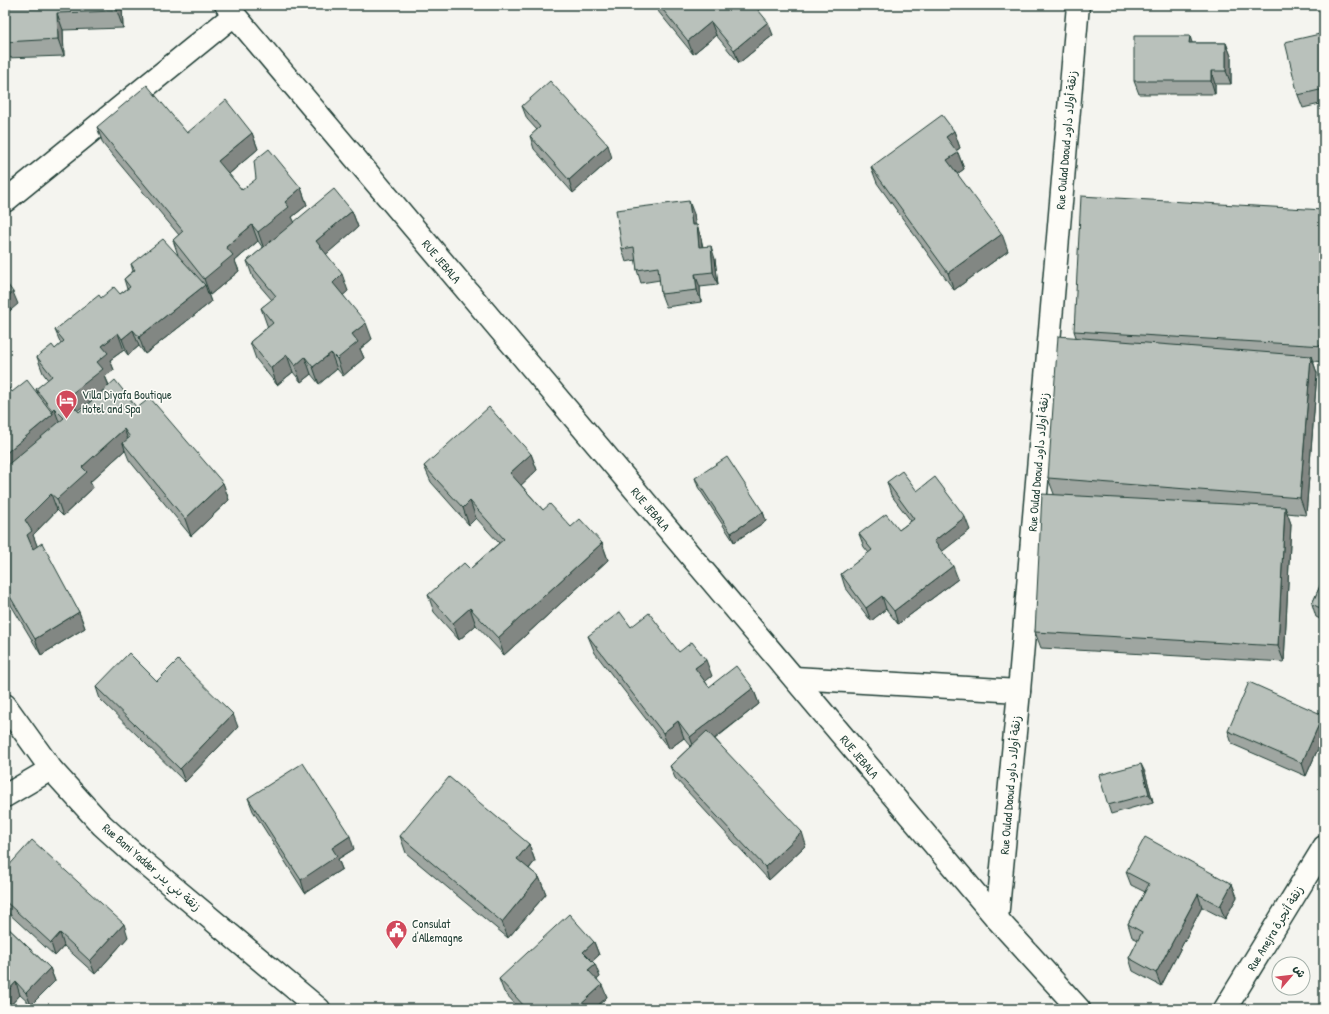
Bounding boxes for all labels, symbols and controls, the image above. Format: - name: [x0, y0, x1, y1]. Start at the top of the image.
- street label: Rue Oulad Daoud زنقة أولاد داود: [1051, 70, 1081, 210]
- street label: RUE JEBALA: [419, 236, 465, 287]
- place label: Villa Diyafa Boutique Hotel and Spa: [82, 386, 172, 417]
- hotel icon: Villa Diyafa Boutique Hotel and Spa: [53, 388, 79, 421]
- street label: Rue Oulad Daoud زنقة أولاد داود: [1023, 392, 1053, 532]
- street label: RUE JEBALA: [628, 483, 674, 534]
- street label: Rue Oulad Daoud زنقة أولاد داود: [995, 715, 1025, 855]
- street label: RUE JEBALA: [836, 731, 883, 782]
- street label: Rue Bani Yadder زنقة بني يدر: [97, 819, 205, 917]
- street label: Rue Anejra زنقة أنجرة: [1243, 882, 1307, 974]
- place label: Consulat d'Allemagne: [412, 915, 463, 946]
- public building icon: Consulat d'Allemagne: [383, 917, 409, 950]
- north arrow: [1271, 956, 1311, 996]
- text: ش: [1291, 963, 1309, 980]

